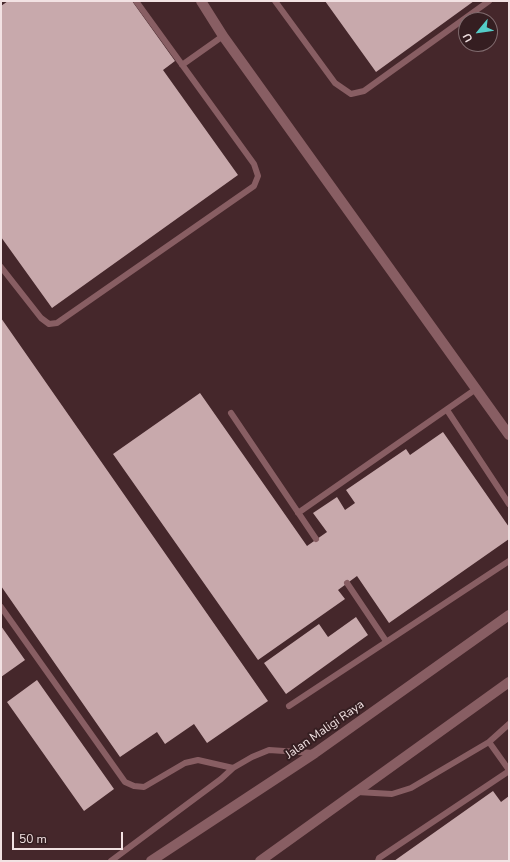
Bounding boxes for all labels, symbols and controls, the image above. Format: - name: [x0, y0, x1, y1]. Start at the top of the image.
- north arrow: [458, 12, 498, 52]
- text: U: [459, 30, 476, 45]
- street label: Jalan Maligi Raya: [283, 698, 367, 762]
- scale bar: [14, 824, 125, 850]
- text: 50 m: [19, 831, 47, 847]

